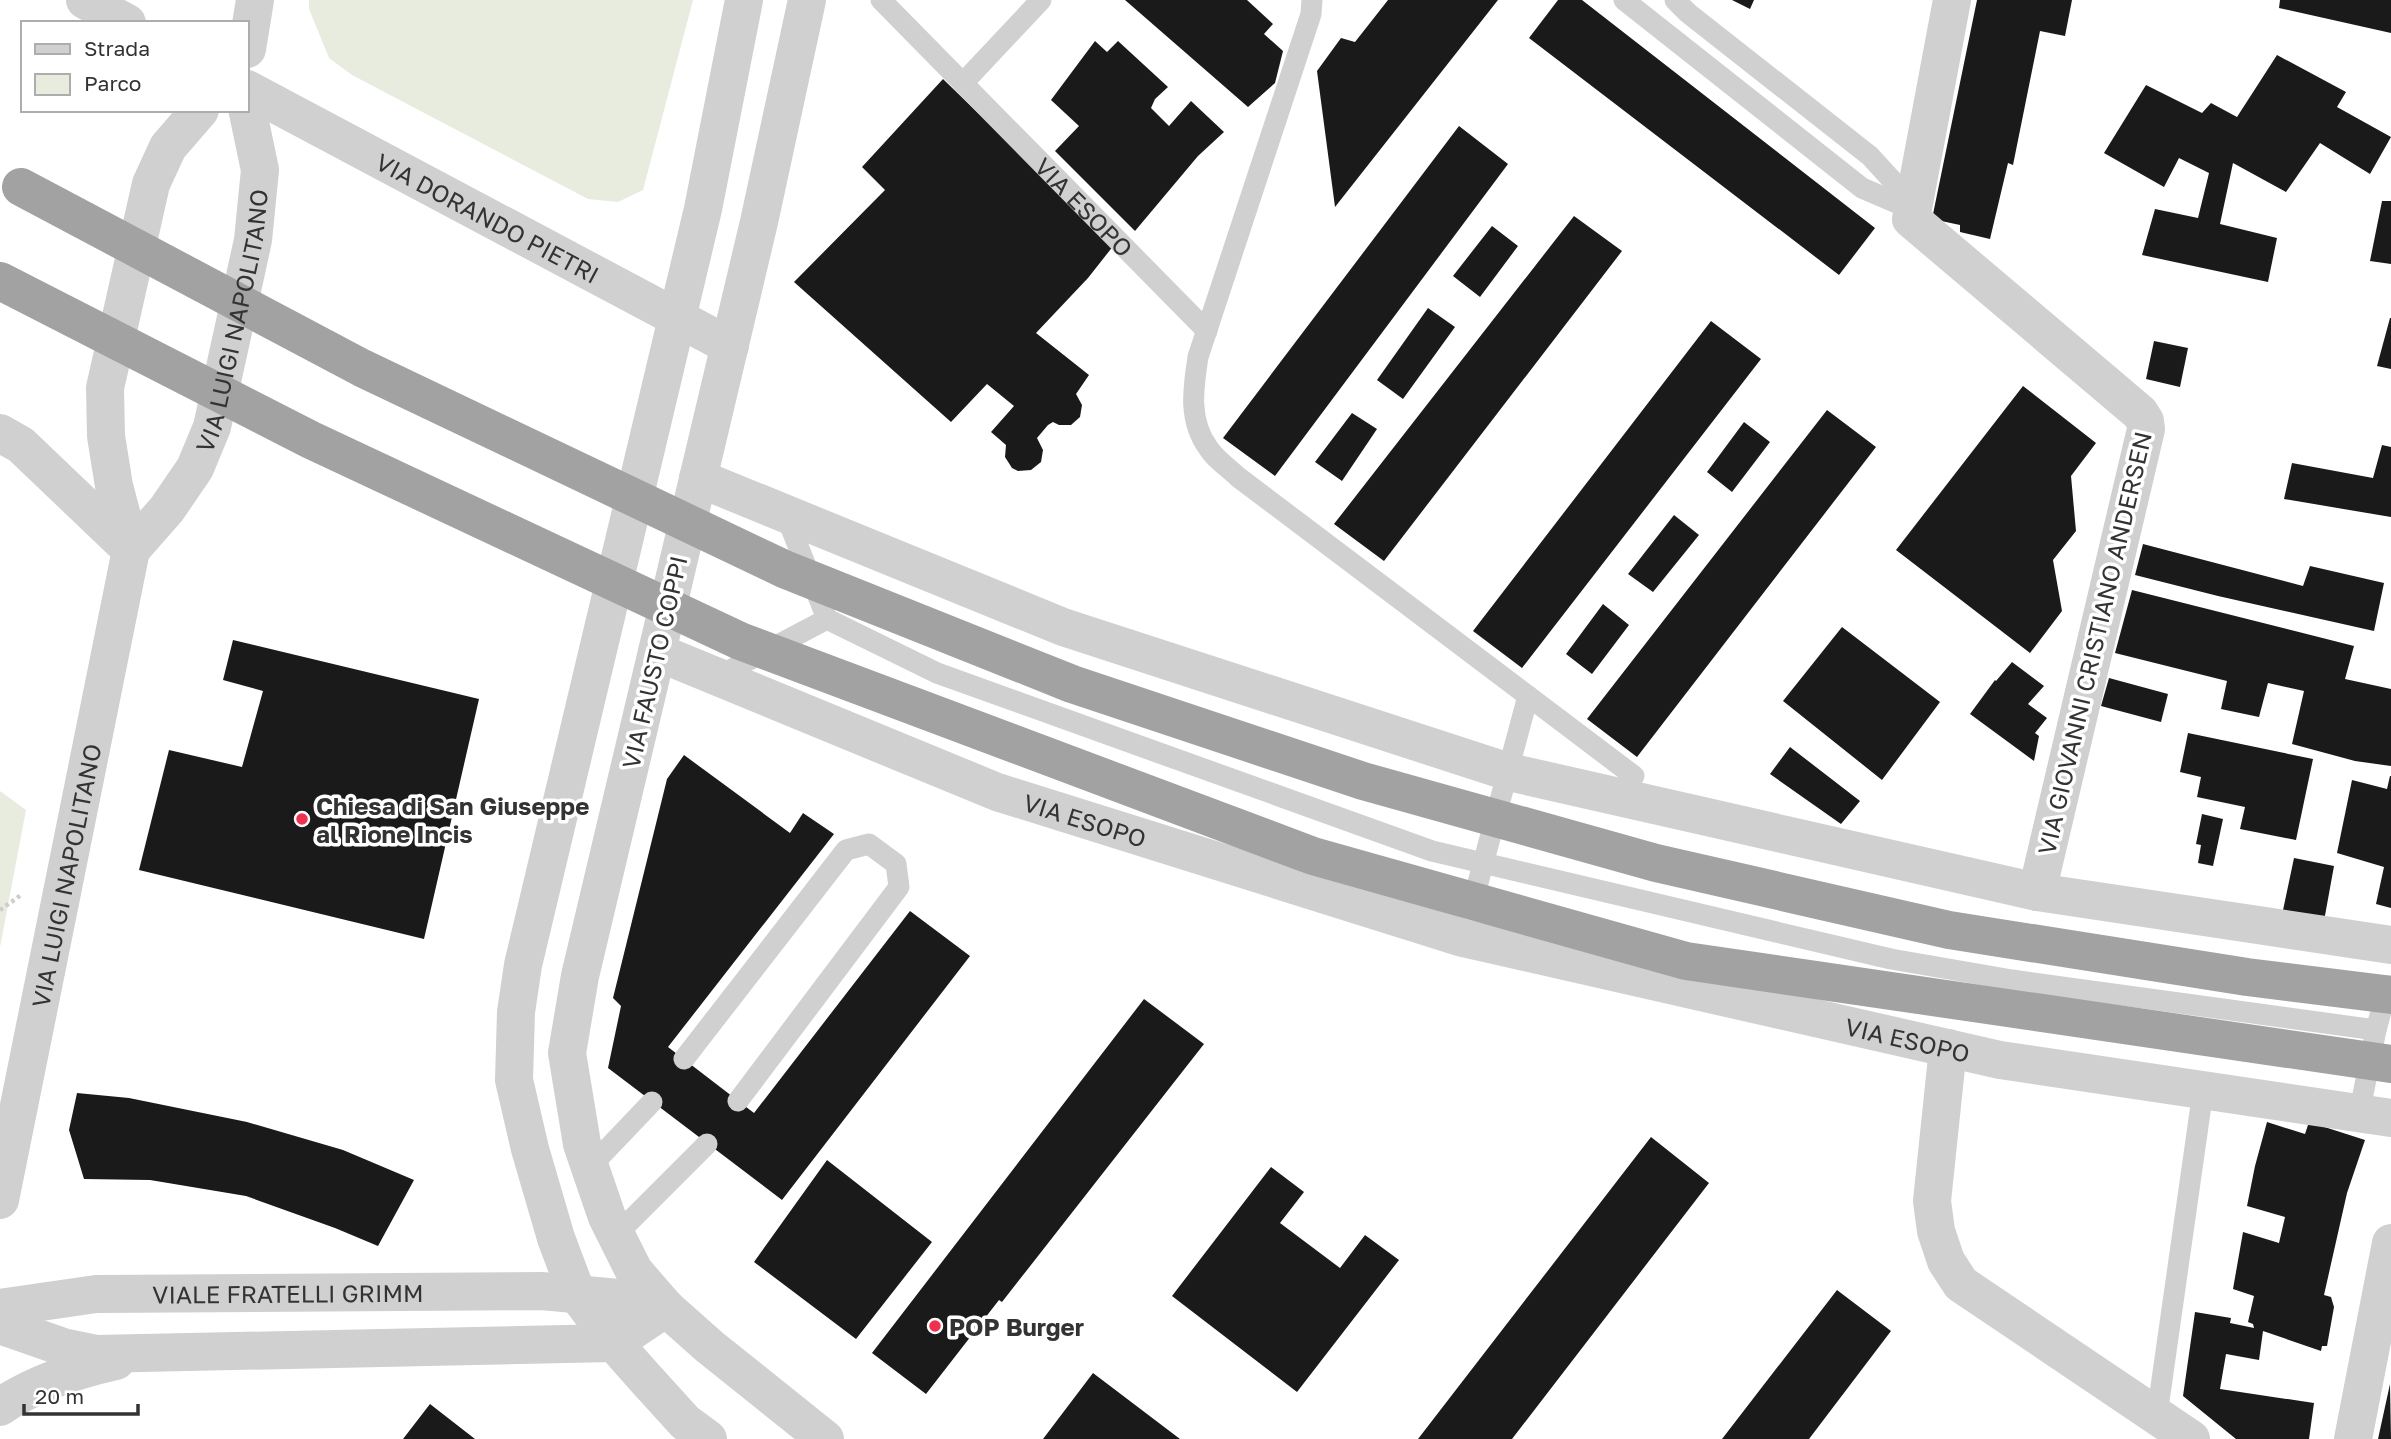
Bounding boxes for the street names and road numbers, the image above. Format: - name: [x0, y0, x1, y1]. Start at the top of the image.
- street label: VIA DORANDO PIETRI: [372, 146, 605, 288]
- street label: VIA ESOPO: [1030, 151, 1139, 262]
- street label: VIA LUIGI NAPOLITANO: [189, 188, 273, 456]
- street label: VIA GIOVANNI CRISTIANO ANDERSEN: [2031, 429, 2157, 857]
- street label: VIA FAUSTO COPPI: [615, 553, 693, 771]
- street label: VIA LUIGI NAPOLITANO: [25, 741, 106, 1010]
- street label: VIA ESOPO: [1020, 787, 1150, 852]
- street label: VIA ESOPO: [1842, 1011, 1973, 1067]
- street label: VIALE FRATELLI GRIMM: [152, 1277, 424, 1308]

